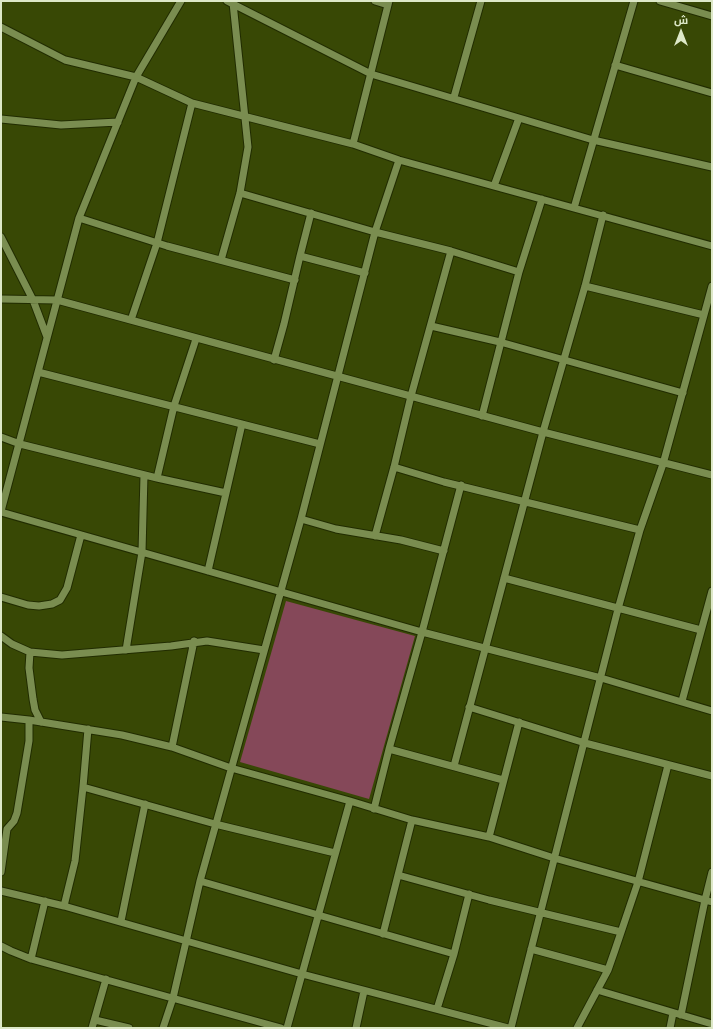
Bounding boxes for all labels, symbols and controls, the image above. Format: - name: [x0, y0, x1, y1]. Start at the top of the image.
- north arrow: [661, 12, 701, 52]
- text: ش: [674, 13, 688, 27]

